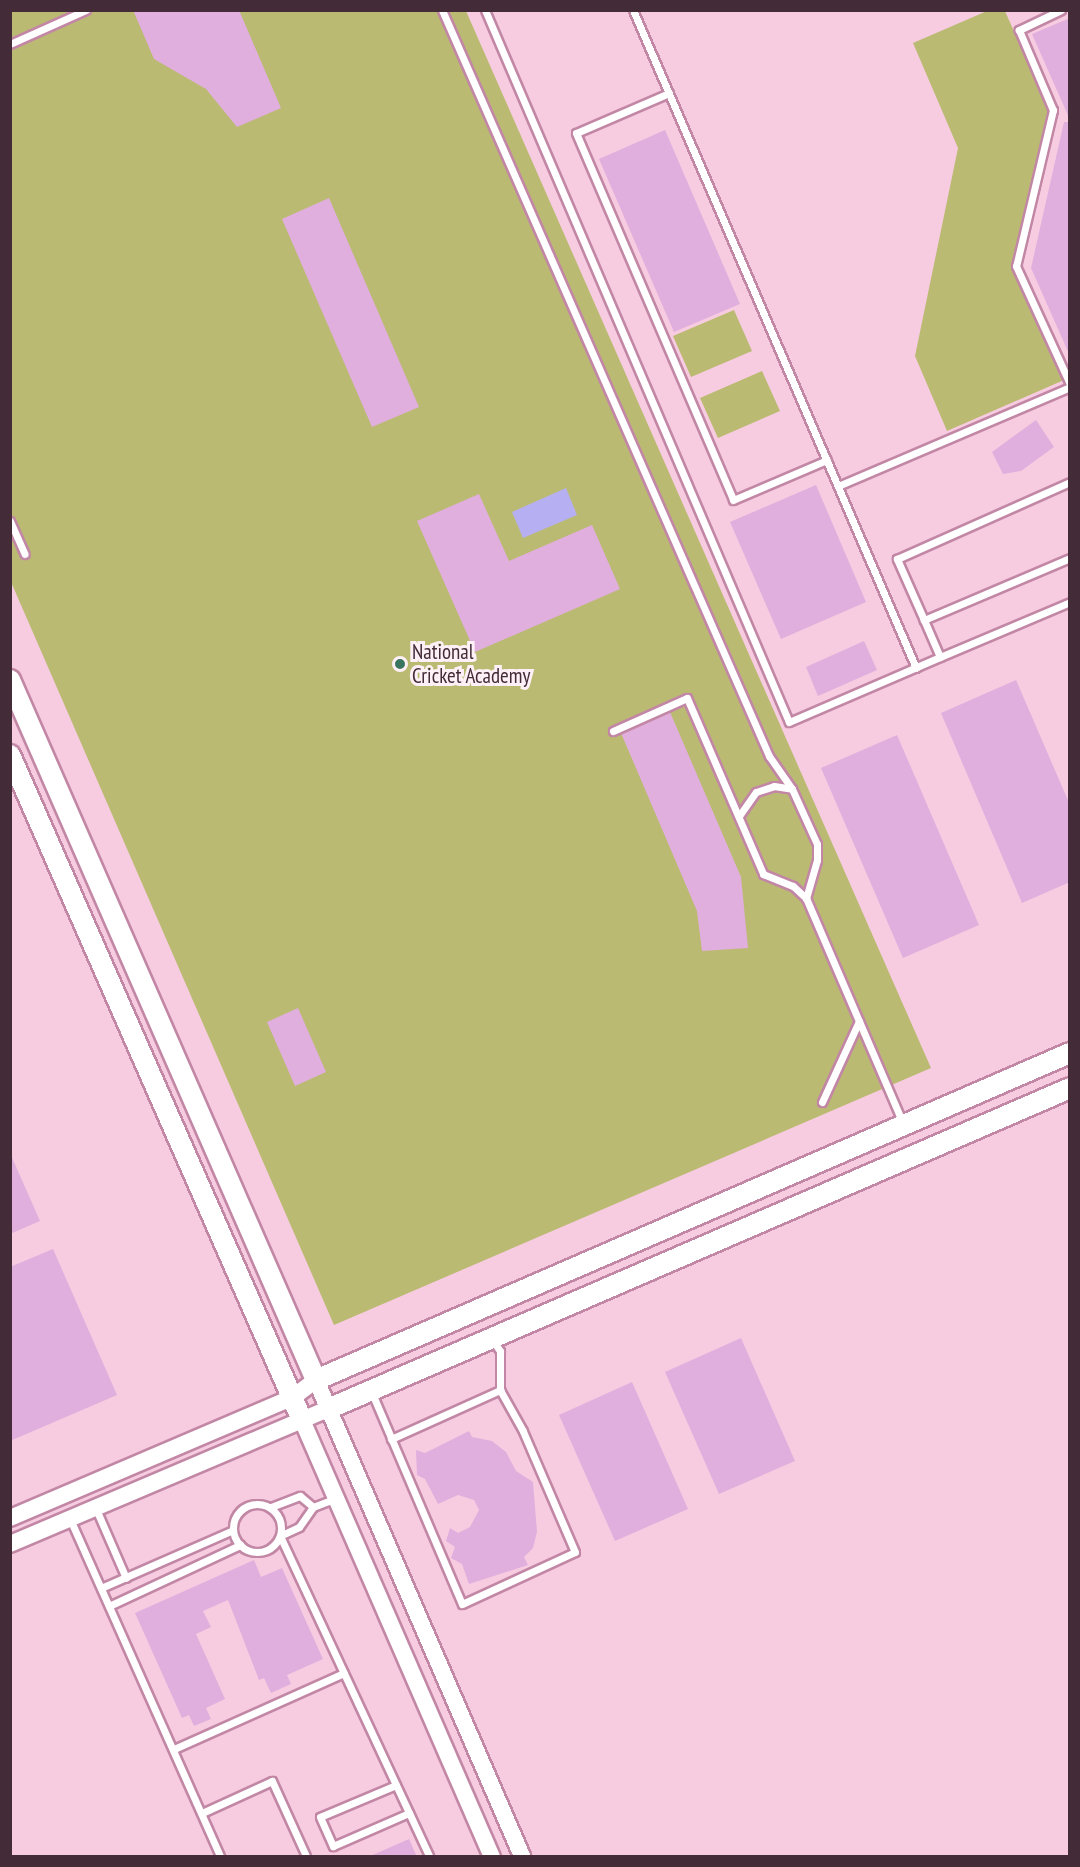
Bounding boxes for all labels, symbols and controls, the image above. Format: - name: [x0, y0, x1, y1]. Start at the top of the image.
- place label: National Cricket Academy: [412, 639, 531, 689]
- marker: National Cricket Academy: [393, 657, 407, 671]

